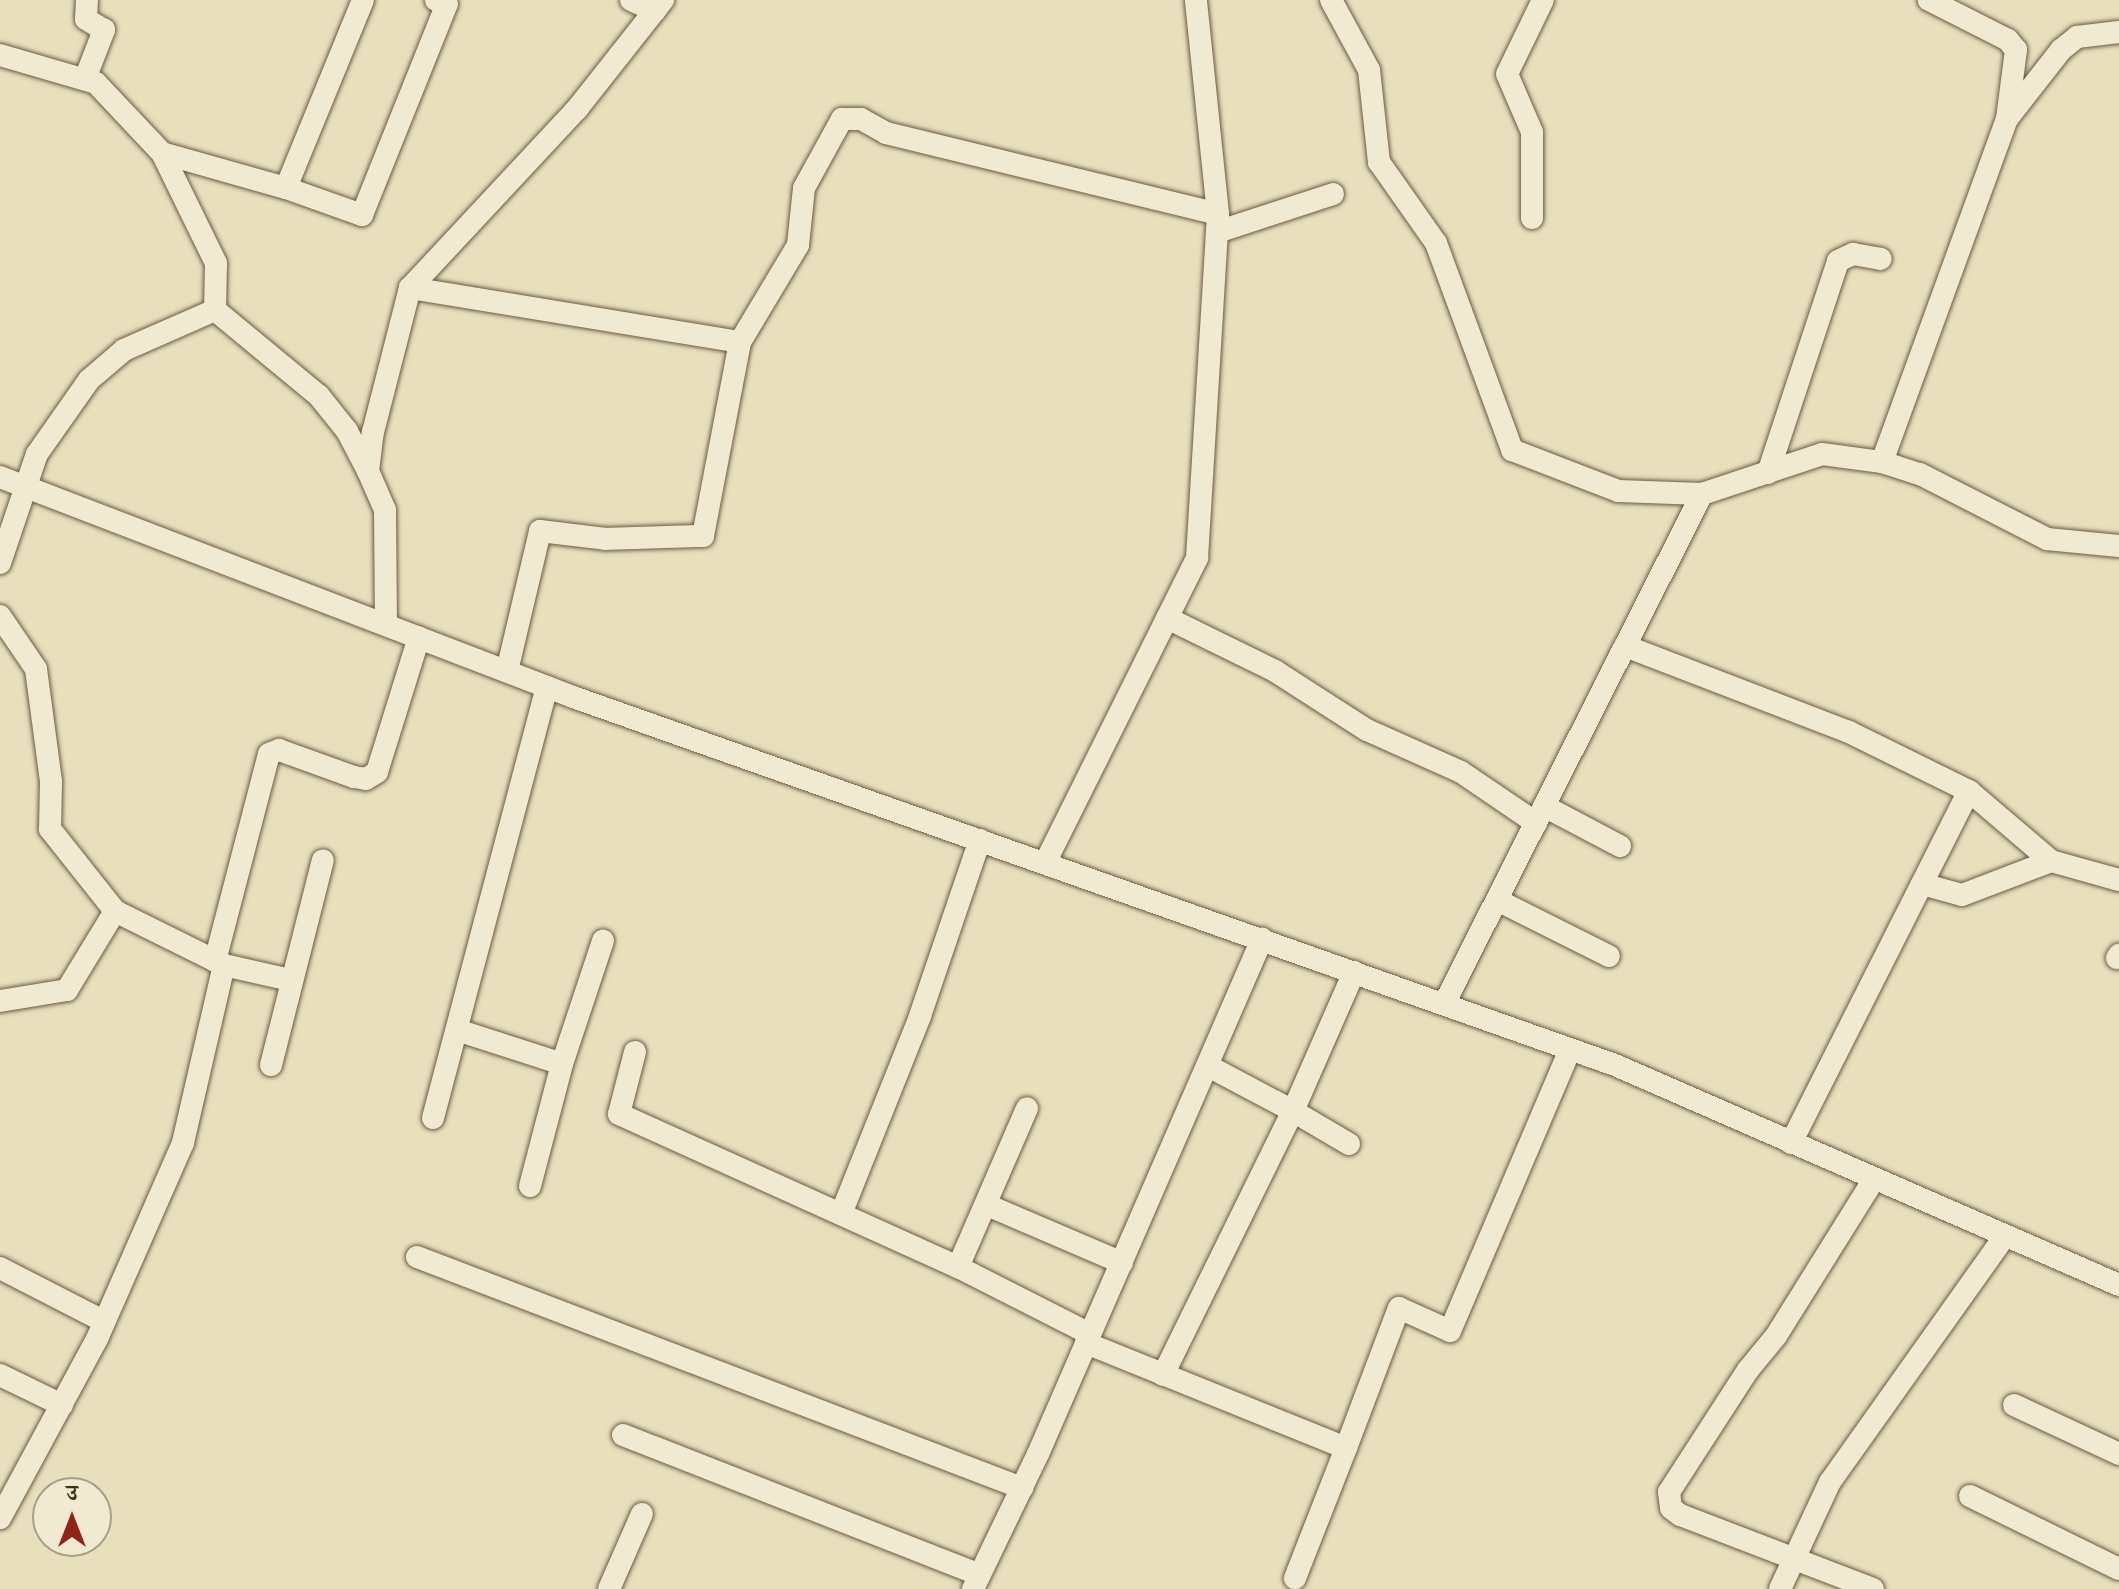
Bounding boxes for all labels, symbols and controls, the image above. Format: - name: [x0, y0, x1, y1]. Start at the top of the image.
- north arrow: [32, 1477, 112, 1557]
- text: उ: [66, 1479, 78, 1511]

